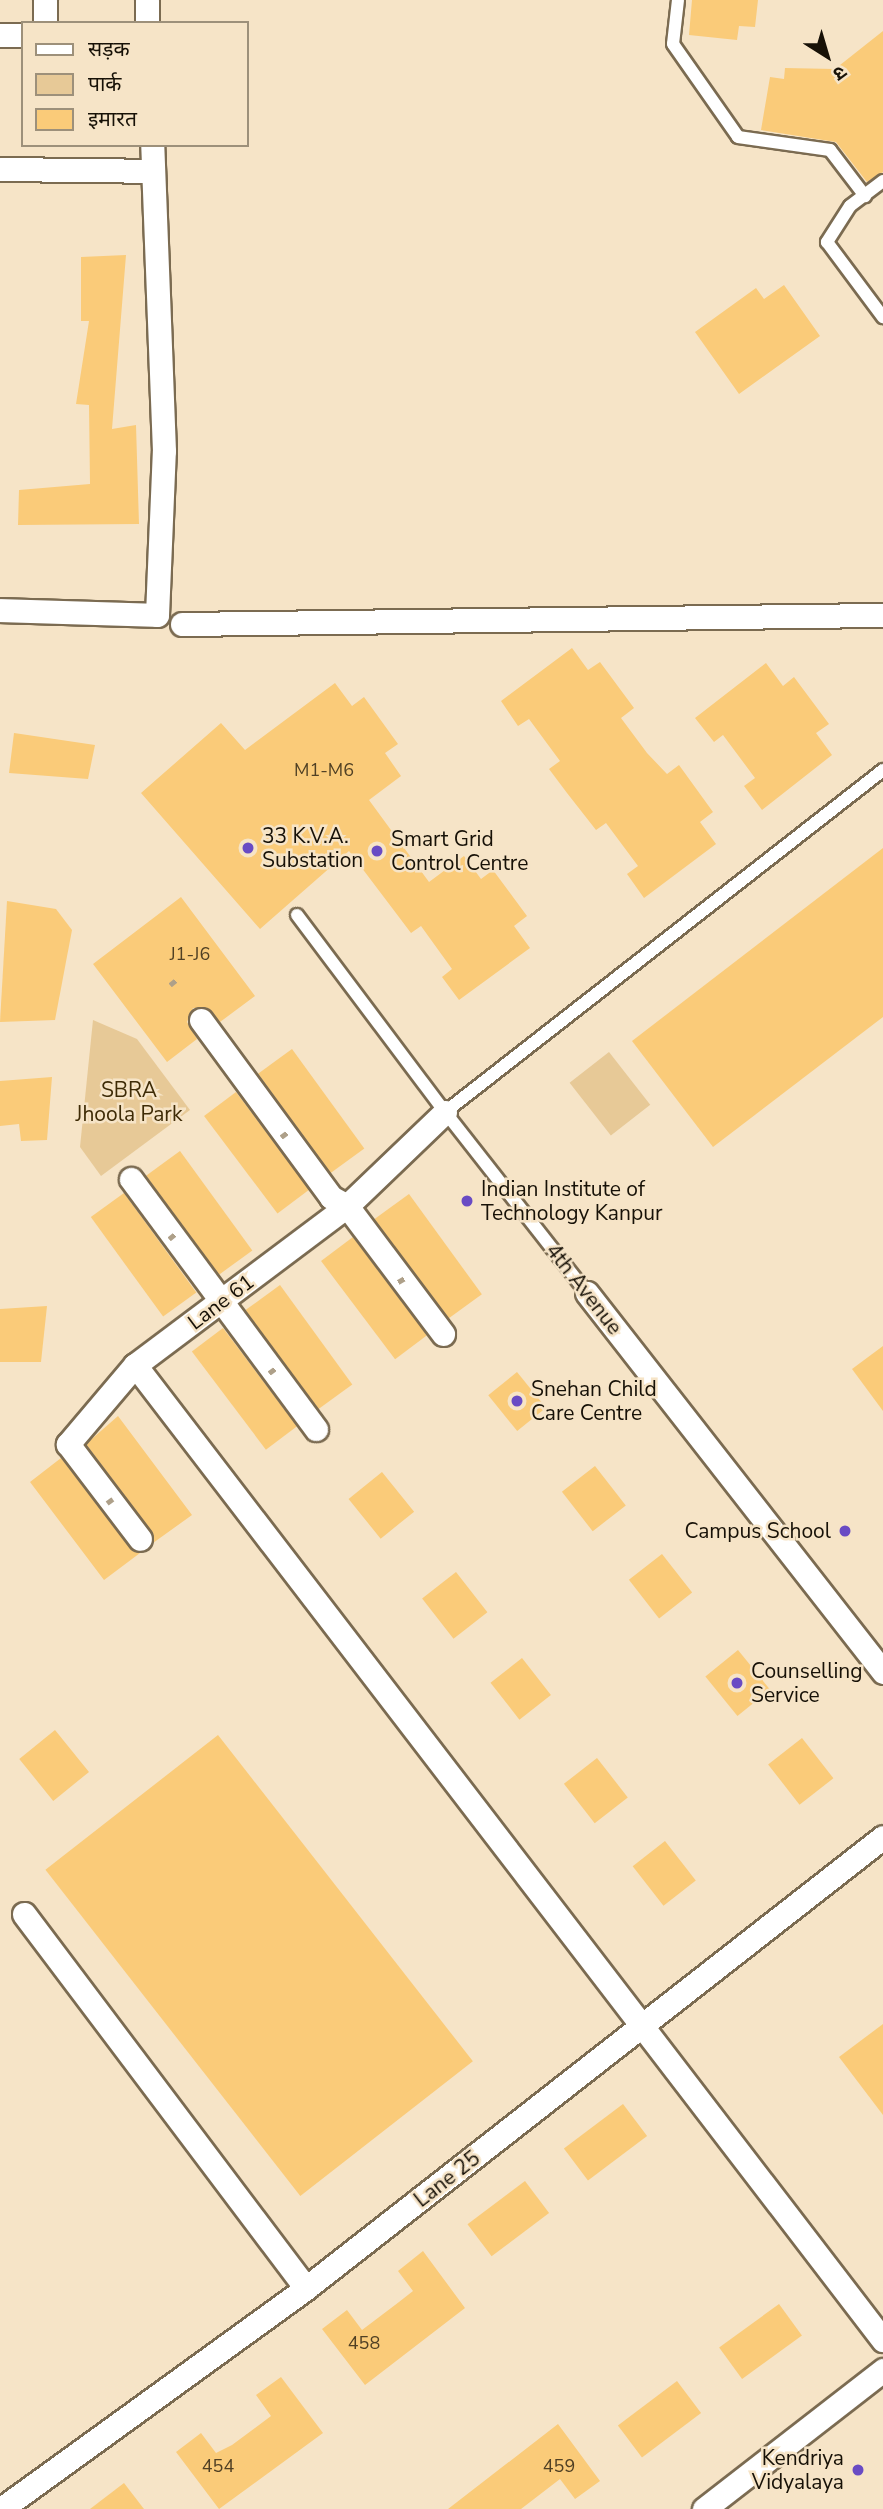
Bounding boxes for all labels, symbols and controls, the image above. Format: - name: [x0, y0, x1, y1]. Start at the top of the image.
- legend: [21, 21, 248, 147]
- north arrow: [792, 21, 862, 91]
- text: सड़क: [88, 35, 130, 63]
- text: उ: [827, 59, 852, 87]
- text: पार्क: [88, 70, 122, 98]
- text: इमारत: [88, 105, 137, 133]
- house number: M1-M6: [294, 759, 354, 781]
- place label: 33 K.V.A. Substation: [262, 823, 363, 873]
- place label: Smart Grid Control Centre: [391, 826, 528, 876]
- marker: 33 K.V.A. Substation: [240, 840, 256, 856]
- marker: Smart Grid Control Centre: [369, 843, 385, 859]
- house number: J1-J6: [170, 943, 210, 965]
- park label: SBRA Jhoola Park: [76, 1077, 182, 1127]
- place label: Indian Institute of Technology Kanpur: [481, 1176, 662, 1226]
- marker: Indian Institute of Technology Kanpur: [459, 1193, 475, 1209]
- street label: 4th Avenue: [541, 1238, 627, 1340]
- street label: Lane 61: [183, 1269, 259, 1335]
- place label: Snehan Child Care Centre: [531, 1376, 657, 1426]
- marker: Snehan Child Care Centre: [509, 1393, 525, 1409]
- place label: Campus School: [684, 1518, 831, 1544]
- marker: Campus School: [837, 1523, 853, 1539]
- place label: Counselling Service: [751, 1658, 863, 1708]
- marker: Counselling Service: [729, 1675, 745, 1691]
- street label: Lane 25: [409, 2146, 485, 2212]
- house number: 458: [348, 2332, 380, 2354]
- place label: Kendriya Vidyalaya: [752, 2445, 844, 2495]
- house number: 454: [202, 2455, 234, 2477]
- house number: 459: [543, 2455, 575, 2477]
- marker: Kendriya Vidyalaya: [850, 2462, 866, 2478]

